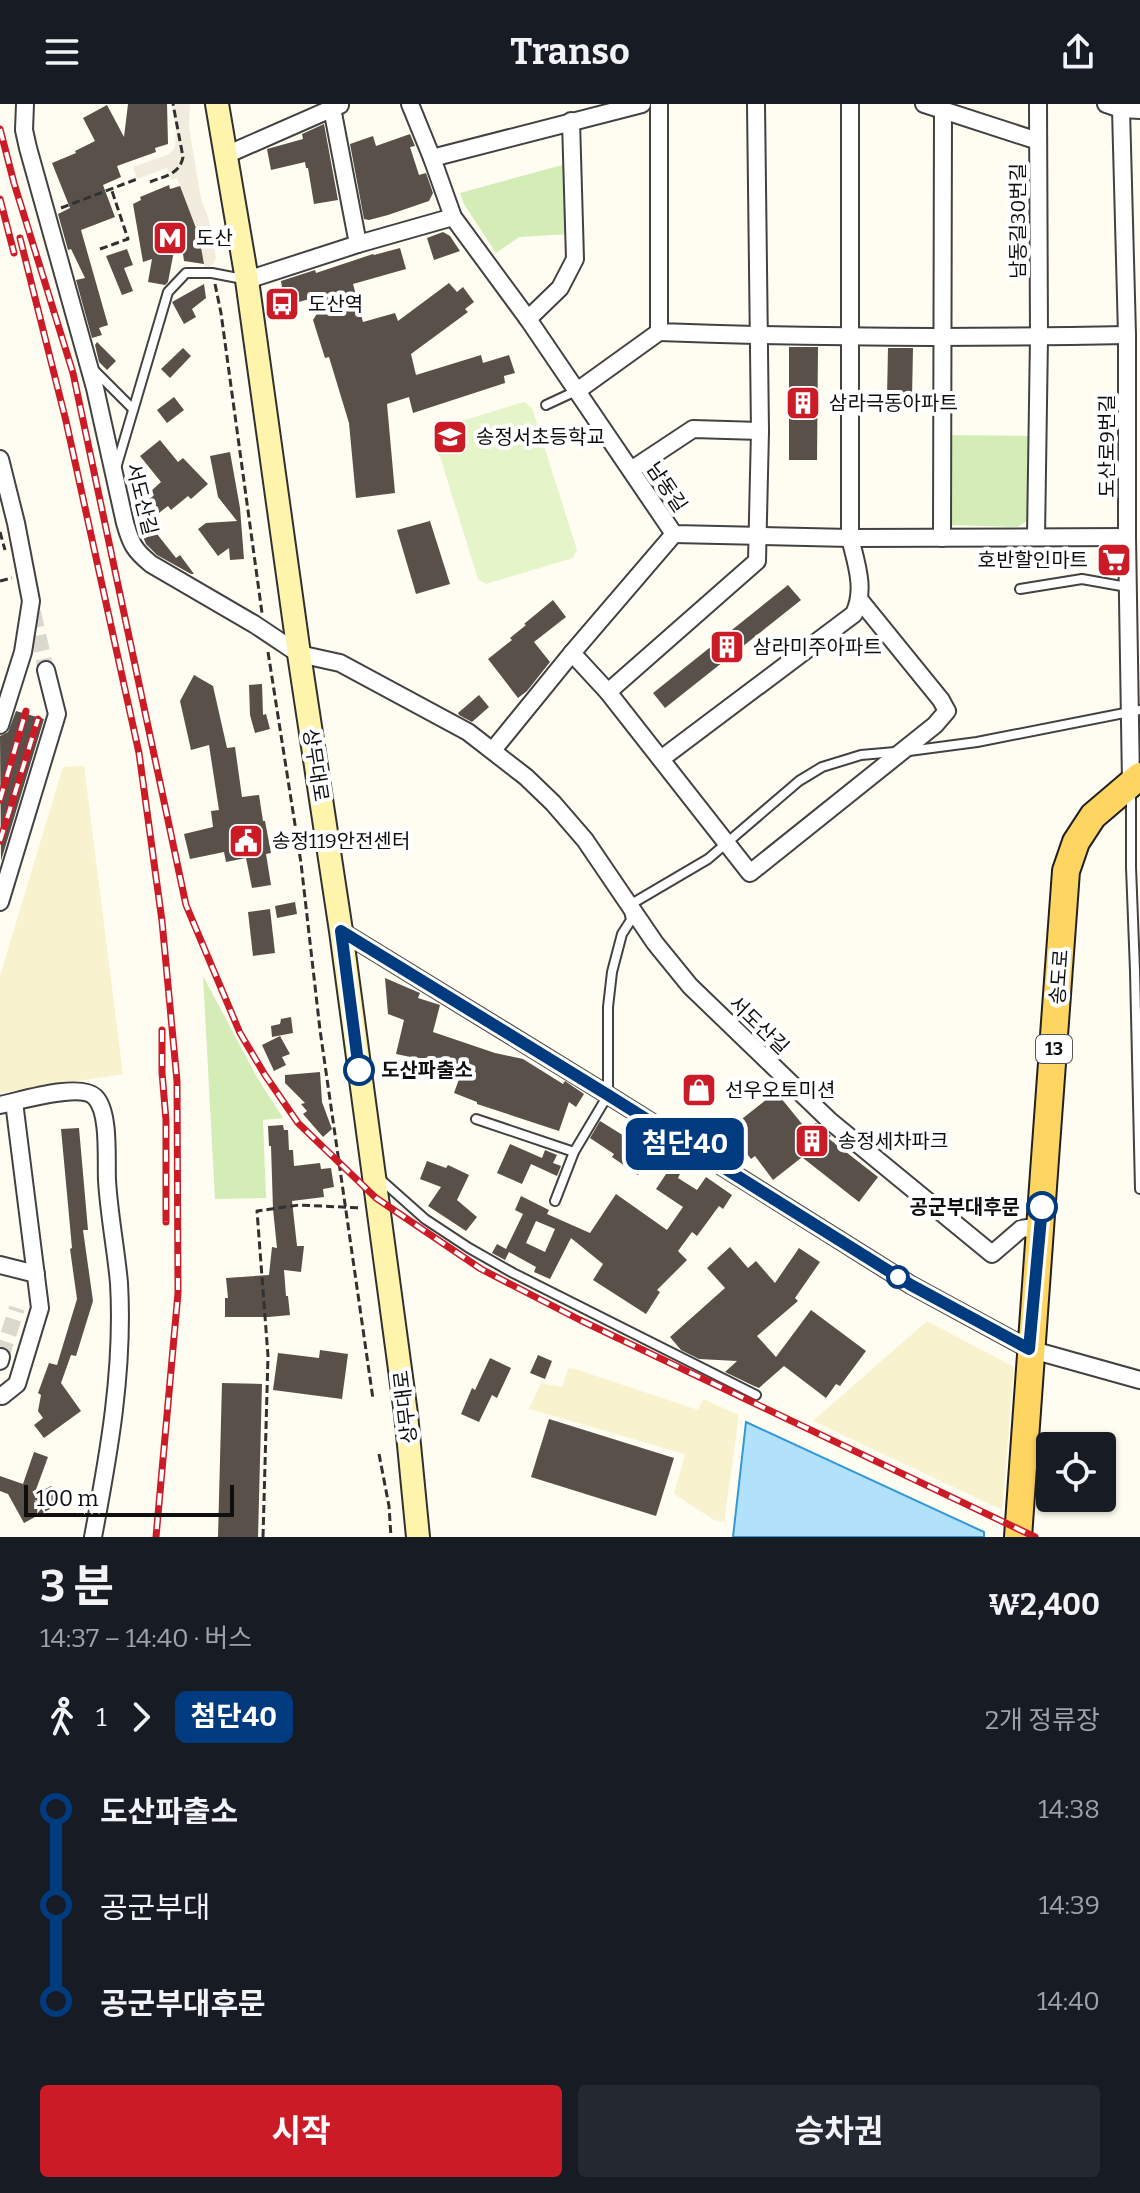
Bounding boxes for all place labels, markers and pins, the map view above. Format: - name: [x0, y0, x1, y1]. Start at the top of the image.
- metro station icon: 도산: [151, 219, 189, 257]
- place label: 도산: [196, 226, 233, 250]
- bus stop icon: 도산역: [263, 285, 301, 323]
- place label: 도산역: [308, 292, 363, 316]
- building icon: 삼라극동아파트: [784, 384, 822, 422]
- place label: 삼라극동아파트: [829, 391, 958, 415]
- school or university icon: 송정서초등학교: [431, 418, 469, 456]
- place label: 송정서초등학교: [476, 425, 605, 449]
- supermarket icon: 호반할인마트: [1095, 541, 1133, 579]
- place label: 호반할인마트: [978, 548, 1088, 572]
- building icon: 삼라미주아파트: [708, 628, 746, 666]
- place label: 삼라미주아파트: [753, 635, 882, 659]
- public building icon: 송정119안전센터: [227, 822, 265, 860]
- place label: 송정119안전센터: [272, 829, 410, 853]
- marker: 도산파출소: [344, 1055, 374, 1085]
- place label: 도산파출소: [381, 1058, 473, 1082]
- shop icon: 선우오토미션: [680, 1071, 718, 1109]
- place label: 선우오토미션: [725, 1078, 835, 1102]
- building icon: 송정세차파크: [793, 1122, 831, 1160]
- place label: 송정세차파크: [838, 1129, 948, 1153]
- marker: 공군부대후문: [1027, 1192, 1057, 1222]
- place label: 공군부대후문: [910, 1195, 1020, 1219]
- unlabelled marker: [887, 1266, 909, 1288]

